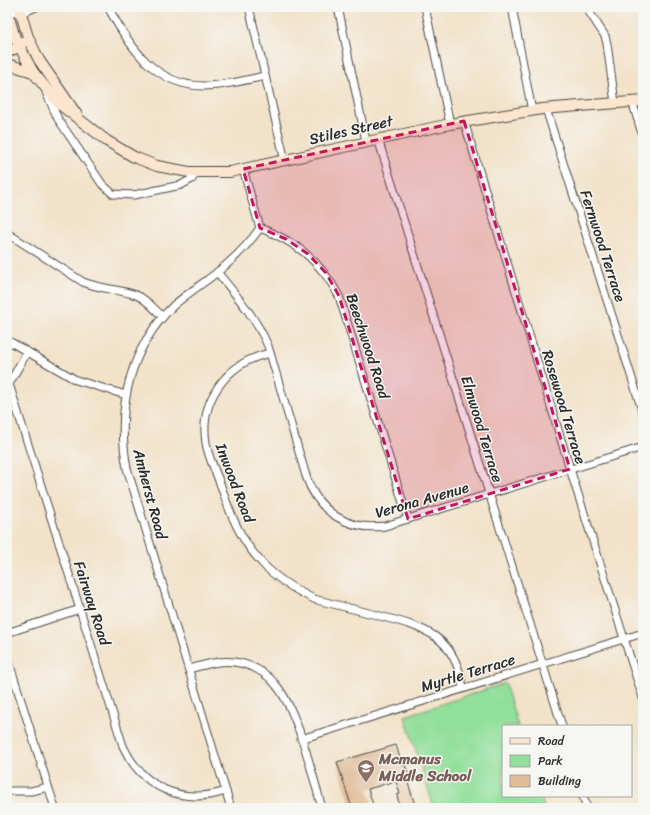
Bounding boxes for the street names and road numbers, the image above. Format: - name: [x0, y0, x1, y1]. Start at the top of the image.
- street label: Stiles Street: [307, 108, 396, 152]
- street label: Fernwood Terrace: [573, 187, 633, 305]
- street label: Beechwood Road: [339, 290, 398, 403]
- street label: Rosewood Terrace: [534, 347, 594, 468]
- street label: Elmwood Terrace: [453, 372, 511, 486]
- street label: Inwood Road: [208, 438, 262, 528]
- street label: Amherst Road: [125, 445, 175, 543]
- street label: Verona Avenue: [372, 474, 472, 526]
- street label: Fairway Road: [66, 557, 118, 650]
- street label: Myrtle Terrace: [417, 646, 519, 700]

